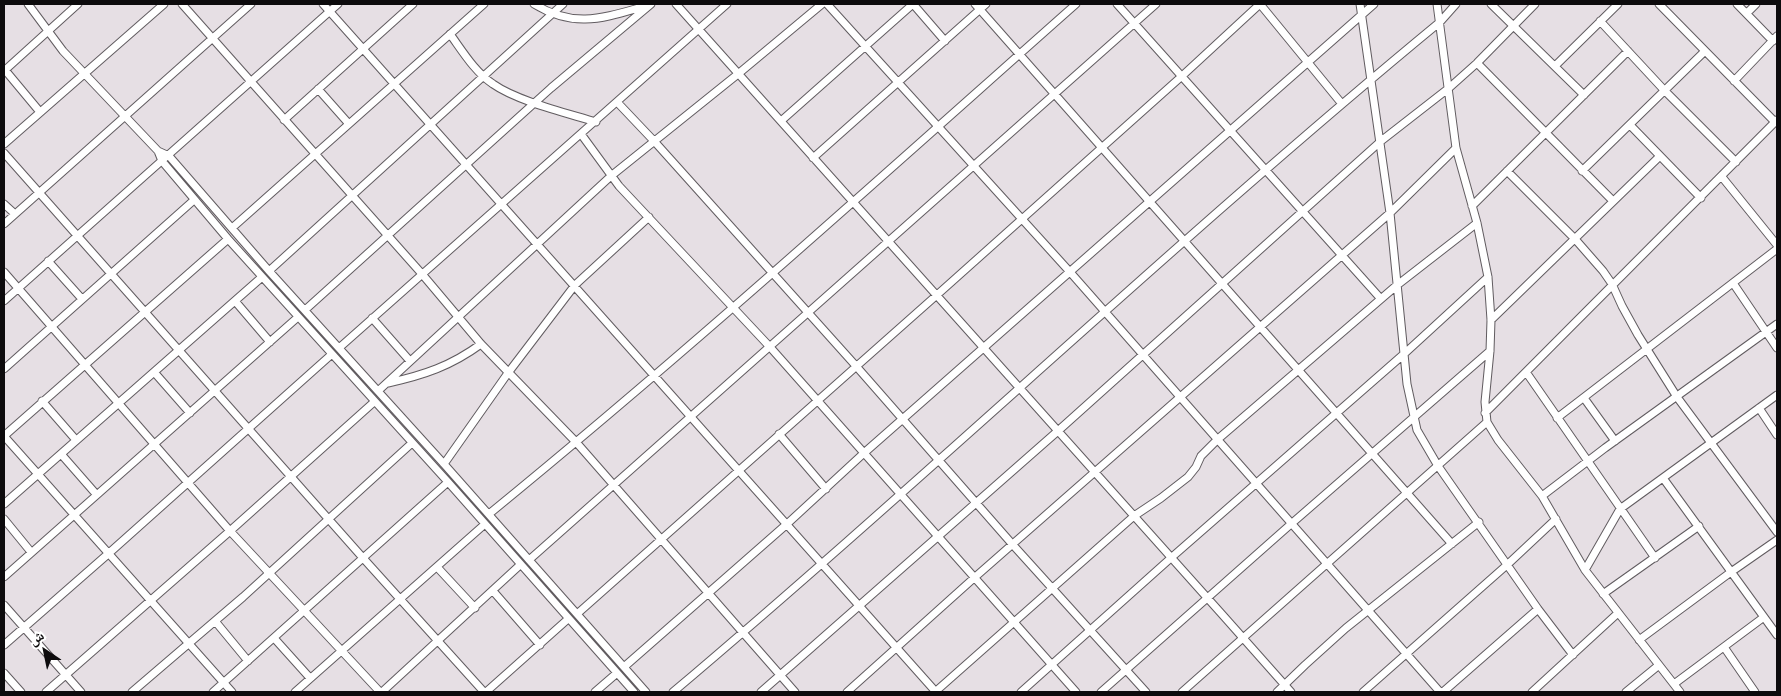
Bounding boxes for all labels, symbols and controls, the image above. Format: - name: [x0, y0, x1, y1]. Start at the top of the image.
- north arrow: [20, 626, 70, 676]
- text: ش: [25, 627, 47, 649]

